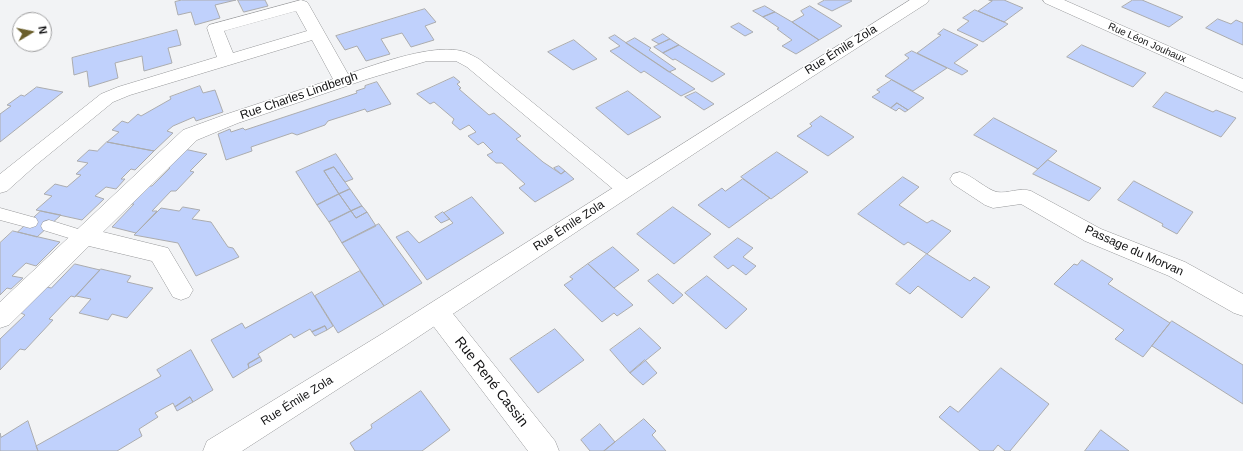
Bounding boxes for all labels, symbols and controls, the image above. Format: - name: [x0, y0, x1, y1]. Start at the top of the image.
- north arrow: [12, 12, 52, 52]
- street label: Rue Léon Jouhaux: [1106, 20, 1188, 66]
- street label: Rue Émile Zola: [802, 22, 880, 78]
- text: N: [36, 25, 49, 35]
- street label: Rue Charles Lindbergh: [238, 69, 360, 123]
- street label: Rue Émile Zola: [531, 198, 607, 254]
- street label: Passage du Morvan: [1082, 223, 1186, 279]
- street label: Rue René Cassin: [451, 334, 531, 430]
- street label: Rue Émile Zola: [258, 373, 336, 429]

